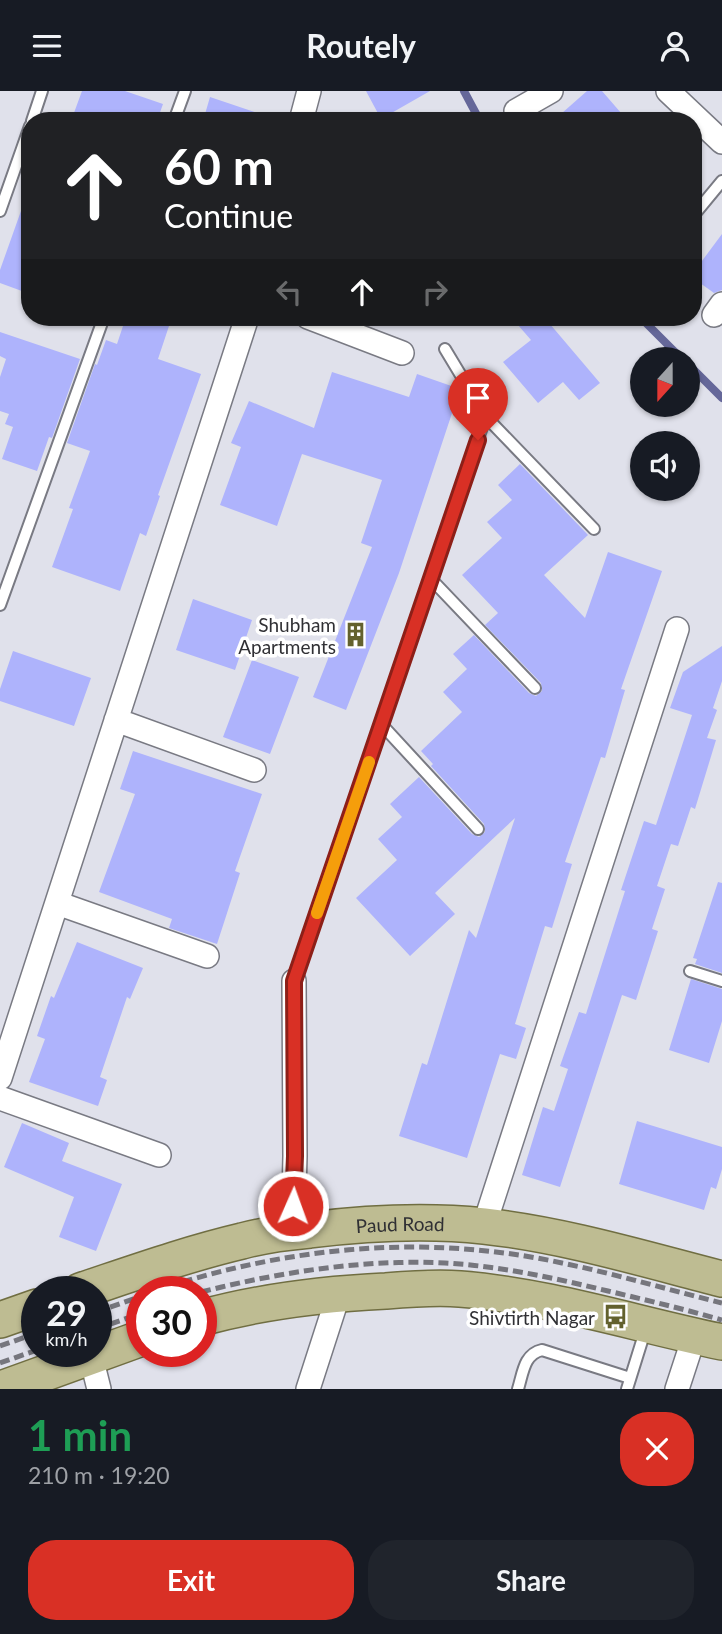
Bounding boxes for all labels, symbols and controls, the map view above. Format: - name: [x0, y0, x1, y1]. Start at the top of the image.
- text: Routely: [306, 26, 416, 65]
- icon: menu: [28, 27, 66, 65]
- icon: person: [656, 27, 694, 65]
- text: 60 m: [164, 137, 274, 195]
- icon: ahead: [49, 140, 140, 231]
- text: Continue: [164, 196, 293, 235]
- icon: left: [270, 273, 308, 311]
- icon: ahead: [343, 273, 381, 311]
- icon: right: [416, 273, 454, 311]
- north arrow: [630, 347, 700, 417]
- map controls: [630, 347, 700, 501]
- pin: [448, 368, 508, 440]
- icon: arrive: [459, 379, 497, 417]
- button: sound: [630, 431, 700, 501]
- place label: Shubham Apartments: [238, 613, 336, 658]
- building icon: Shubham Apartments: [342, 621, 370, 649]
- position arrow: [256, 1169, 330, 1243]
- street label: Paud Road: [355, 1211, 445, 1237]
- speed limit sign: 30: [126, 1276, 217, 1367]
- text: 29: [46, 1291, 87, 1333]
- bus stop icon: Shivtirth Nagar: [601, 1303, 629, 1331]
- place label: Shivtirth Nagar: [469, 1306, 595, 1329]
- text: km/h: [45, 1328, 88, 1350]
- text: 1 min: [28, 1410, 132, 1460]
- button: close: [620, 1412, 694, 1486]
- text: 210 m · 19:20: [28, 1461, 170, 1489]
- button: Exit: [28, 1540, 354, 1620]
- button: Share: [368, 1540, 694, 1620]

